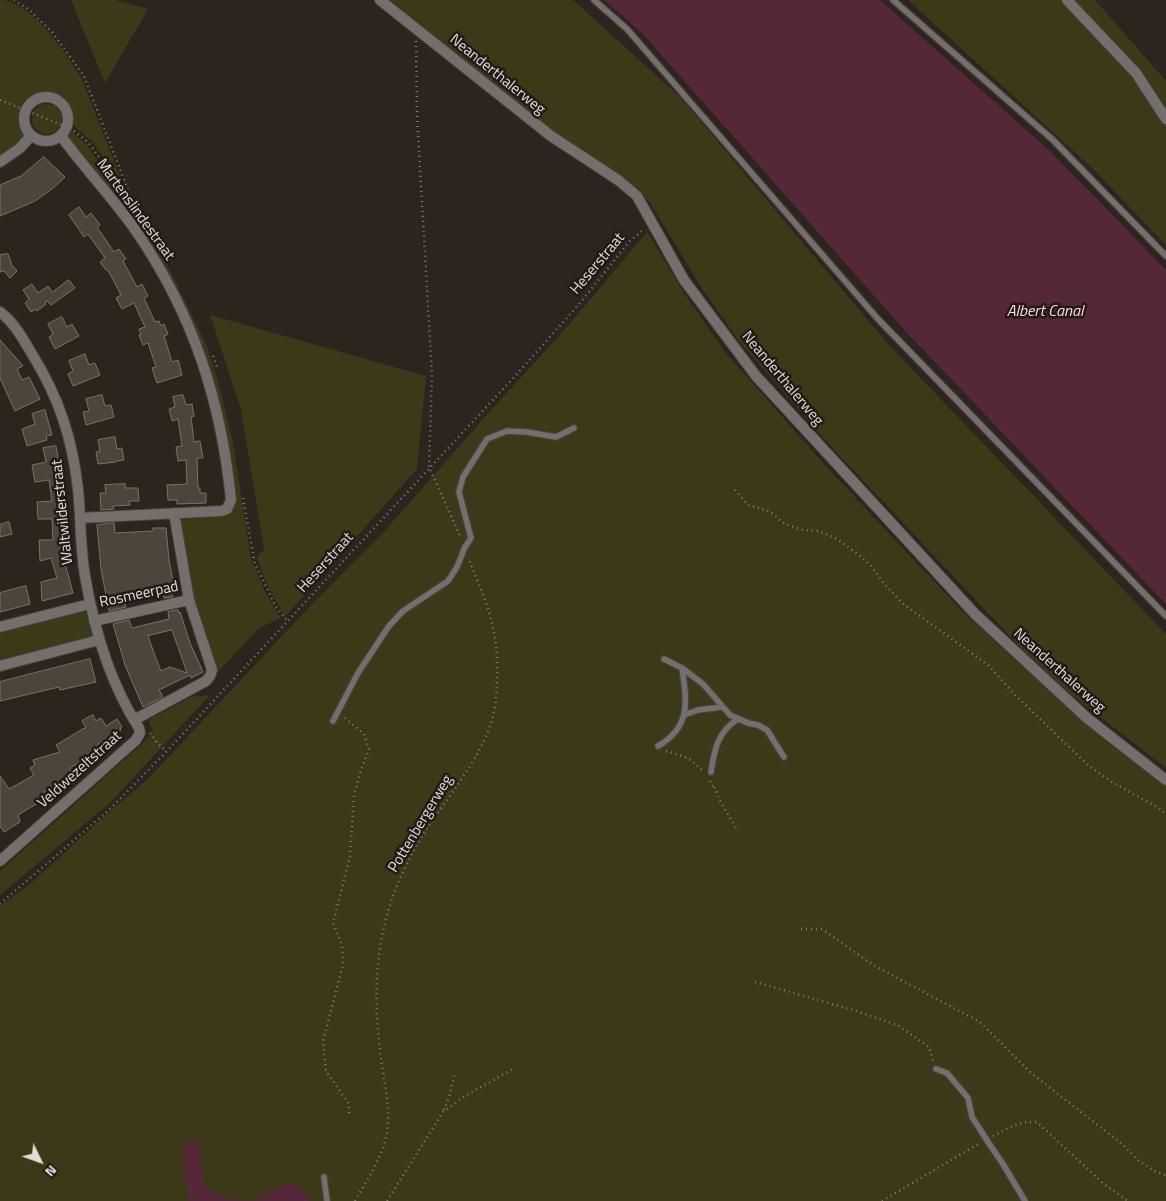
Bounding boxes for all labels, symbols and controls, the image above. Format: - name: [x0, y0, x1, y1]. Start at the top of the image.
- street label: Neanderthalerweg: [446, 31, 548, 119]
- street label: Martenslindestraat: [92, 156, 178, 264]
- street label: Heserstraat: [567, 229, 629, 299]
- water label: Albert Canal: [1007, 302, 1083, 322]
- street label: Neanderthalerweg: [737, 328, 827, 430]
- street label: Waltwilderstraat: [49, 458, 77, 566]
- street label: Heserstraat: [294, 529, 358, 597]
- street label: Rosmeerpad: [98, 578, 180, 612]
- street label: Neanderthalerweg: [1009, 625, 1109, 717]
- street label: Veldwezeltstraat: [34, 728, 126, 812]
- street label: Pottenbergerweg: [385, 772, 457, 876]
- north arrow: [15, 1136, 65, 1186]
- text: N: [40, 1161, 63, 1182]

